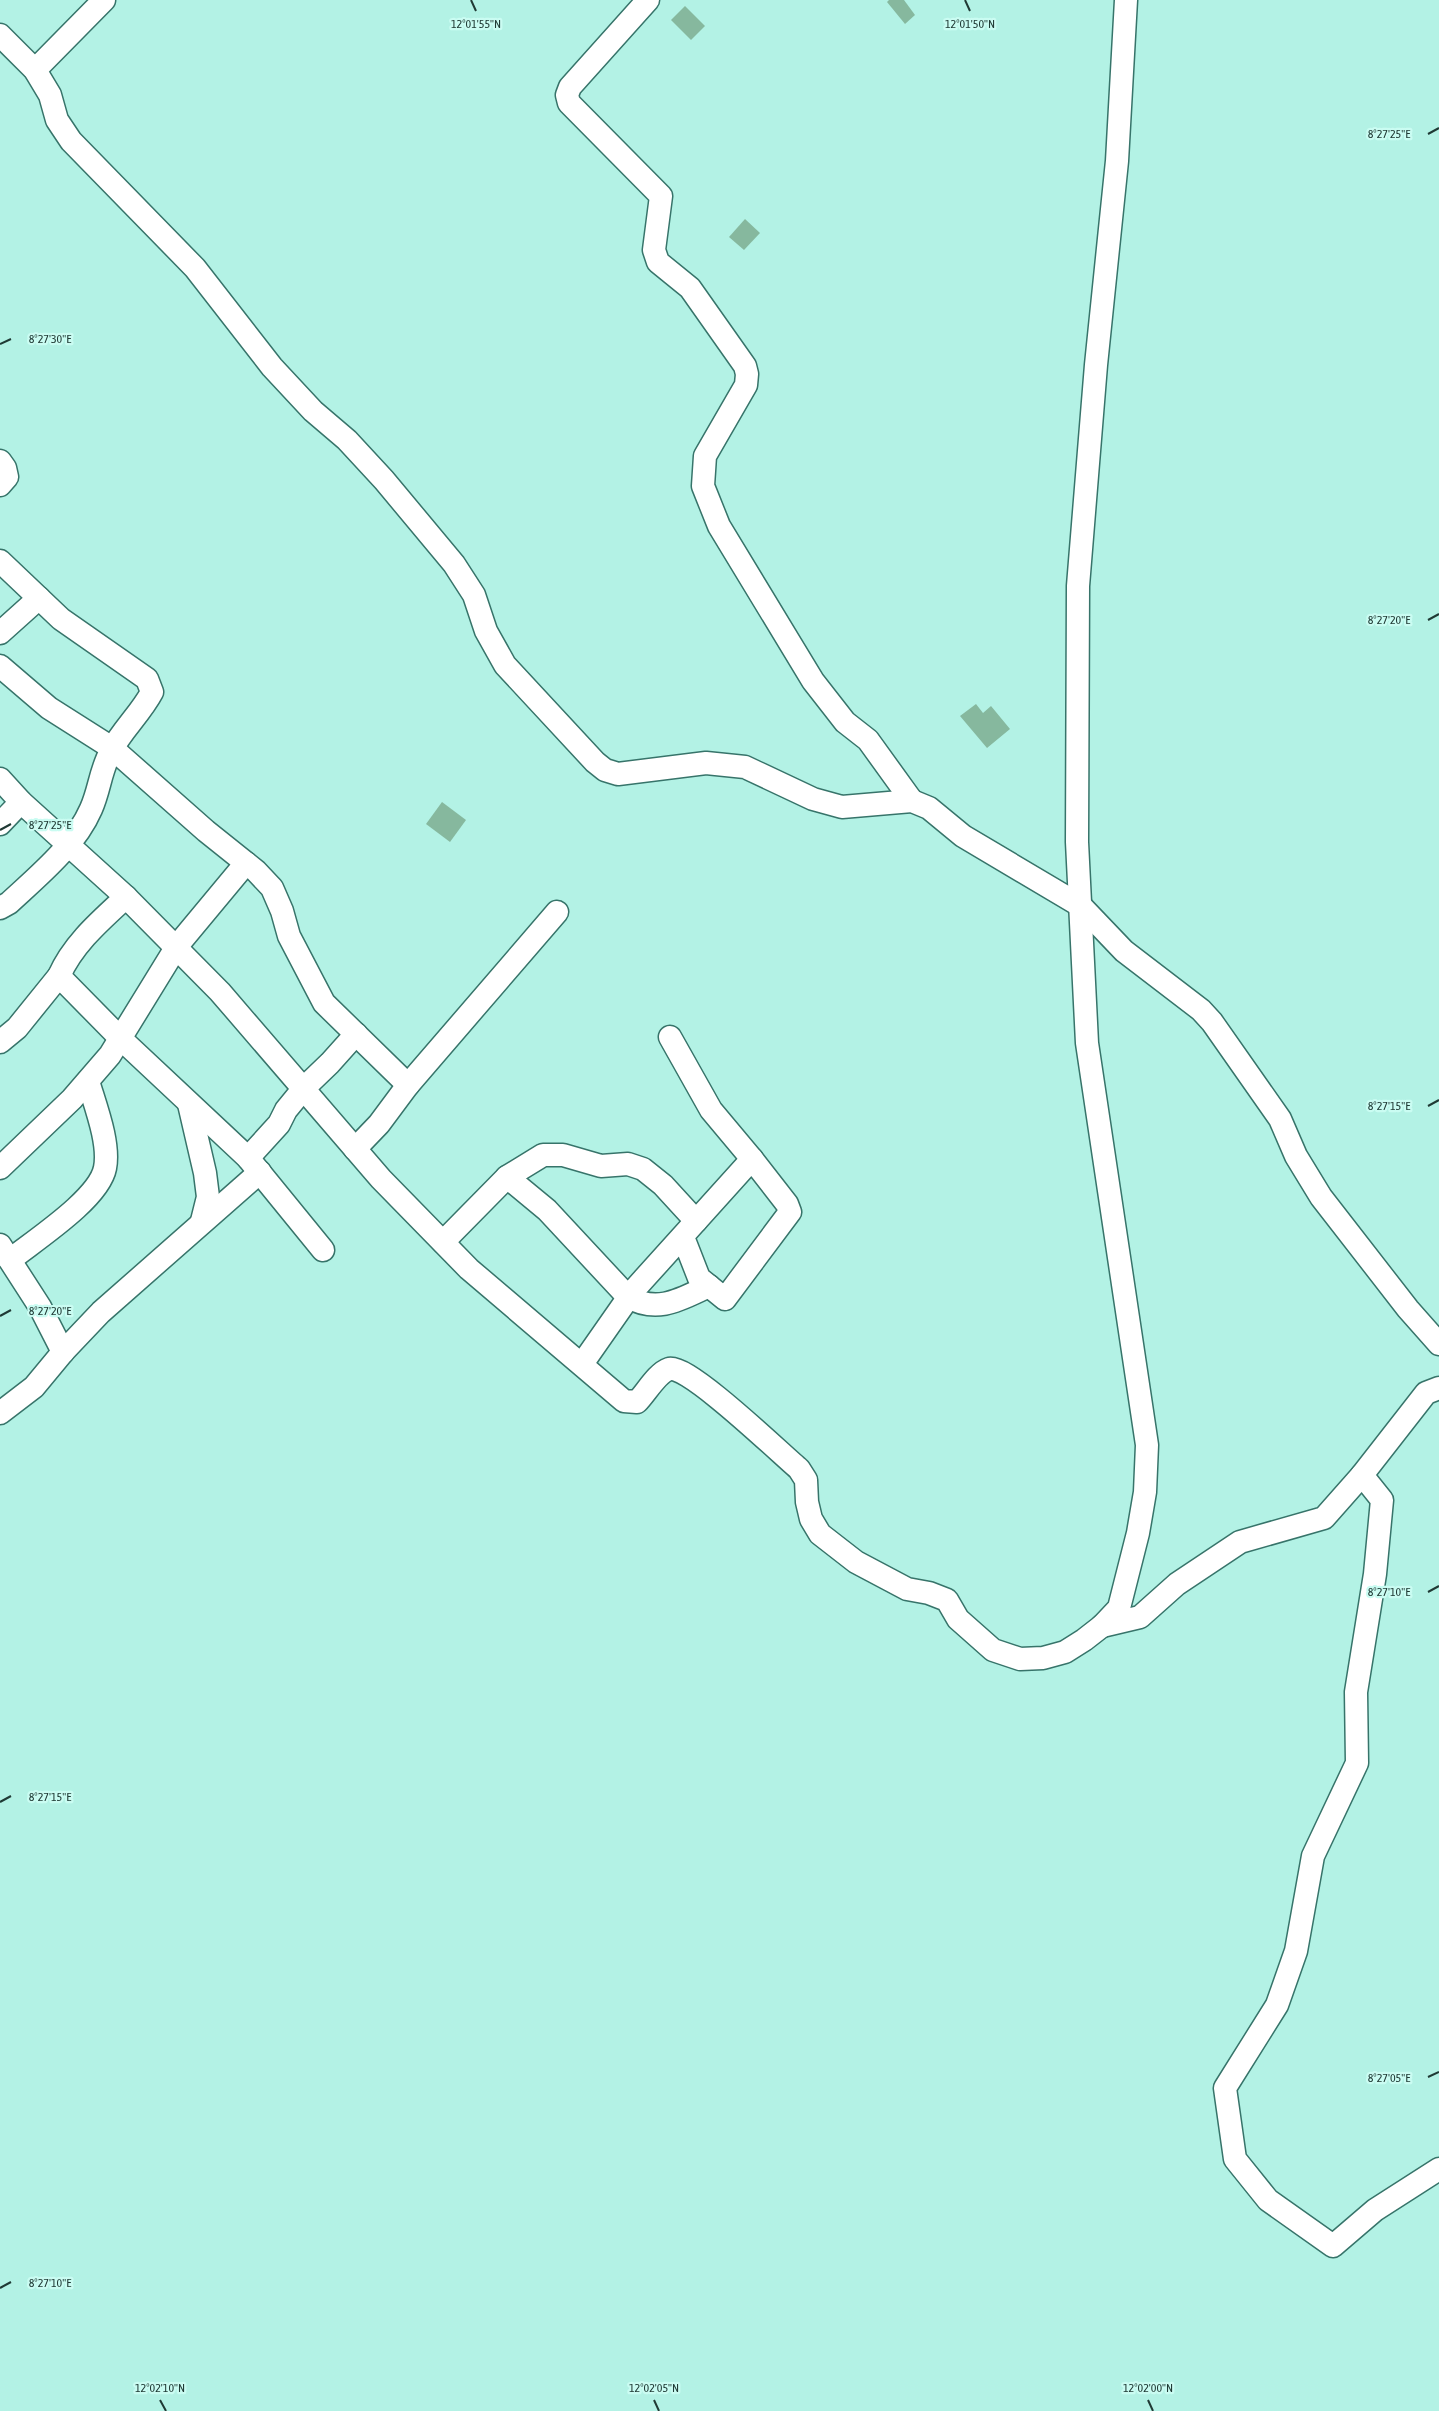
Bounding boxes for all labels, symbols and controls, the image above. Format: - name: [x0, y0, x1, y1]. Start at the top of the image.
- text: 12°01'55"N: [451, 17, 501, 31]
- text: 12°01'50"N: [945, 17, 995, 31]
- text: 8°27'25"E: [1368, 127, 1410, 141]
- text: 8°27'30"E: [29, 332, 71, 346]
- text: 8°27'20"E: [1368, 613, 1410, 627]
- text: 8°27'25"E: [29, 818, 71, 832]
- text: 8°27'15"E: [1368, 1099, 1410, 1113]
- text: 8°27'20"E: [29, 1304, 71, 1318]
- text: 8°27'10"E: [1368, 1585, 1410, 1599]
- text: 8°27'15"E: [29, 1790, 71, 1804]
- text: 8°27'05"E: [1368, 2071, 1410, 2085]
- text: 8°27'10"E: [29, 2276, 71, 2290]
- text: 12°02'10"N: [135, 2381, 185, 2395]
- text: 12°02'05"N: [629, 2381, 679, 2395]
- text: 12°02'00"N: [1123, 2381, 1173, 2395]

